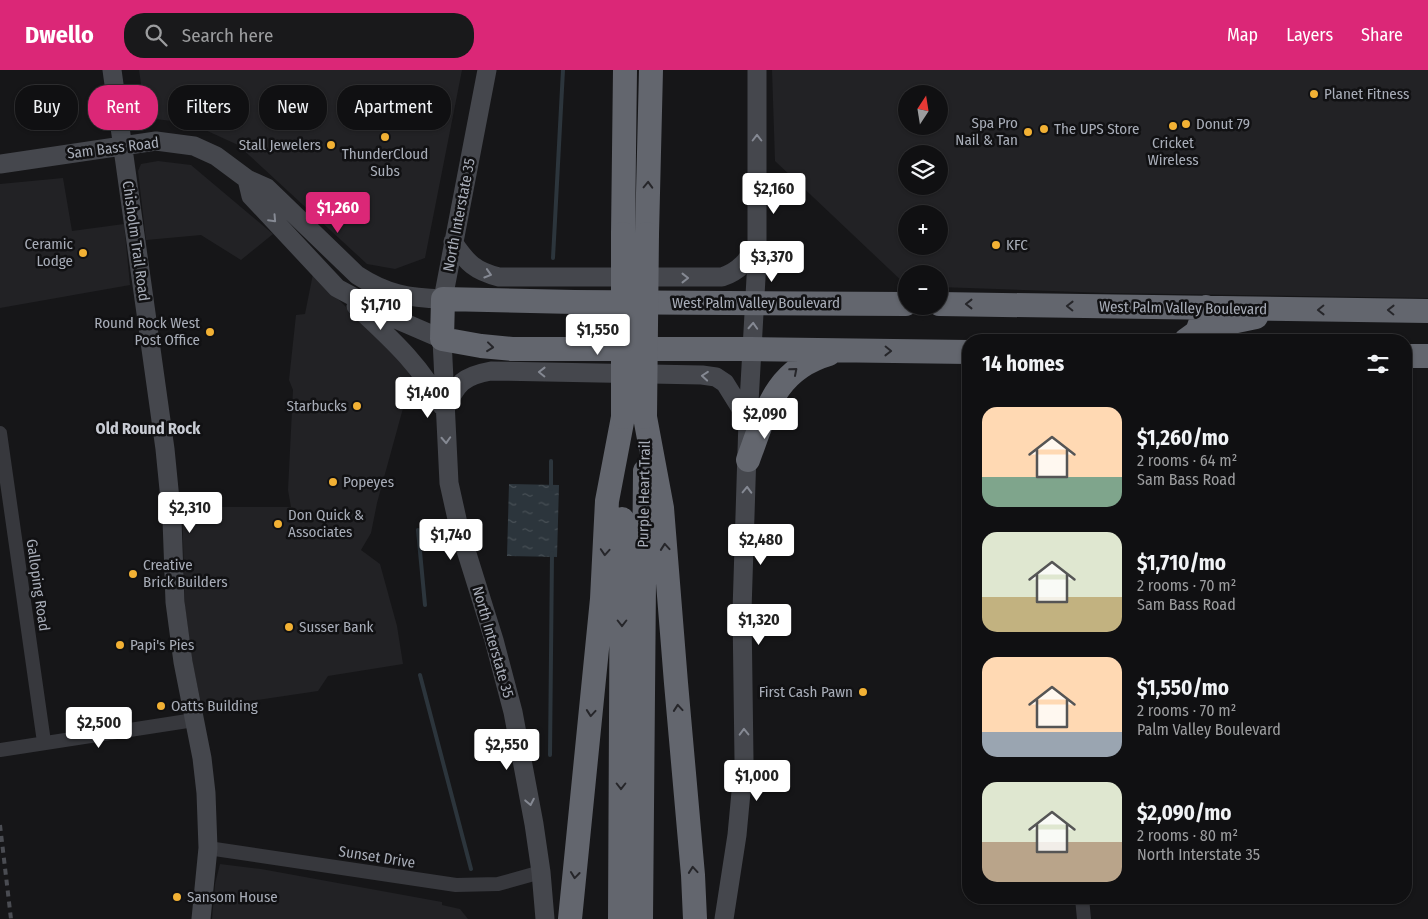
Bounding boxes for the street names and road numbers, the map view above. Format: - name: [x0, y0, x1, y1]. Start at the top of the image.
- street label: Sam Bass Road: [66, 133, 160, 163]
- street label: North Interstate 35: [439, 157, 479, 273]
- street label: Chisholm Trail Road: [119, 180, 153, 302]
- street label: West Palm Valley Boulevard: [672, 294, 840, 312]
- street label: West Palm Valley Boulevard: [1099, 298, 1267, 318]
- street label: Purple Heart Trail: [634, 440, 654, 548]
- street label: Galloping Road: [23, 538, 53, 632]
- street label: North Interstate 35: [468, 584, 518, 700]
- street label: Sunset Drive: [337, 842, 417, 872]

